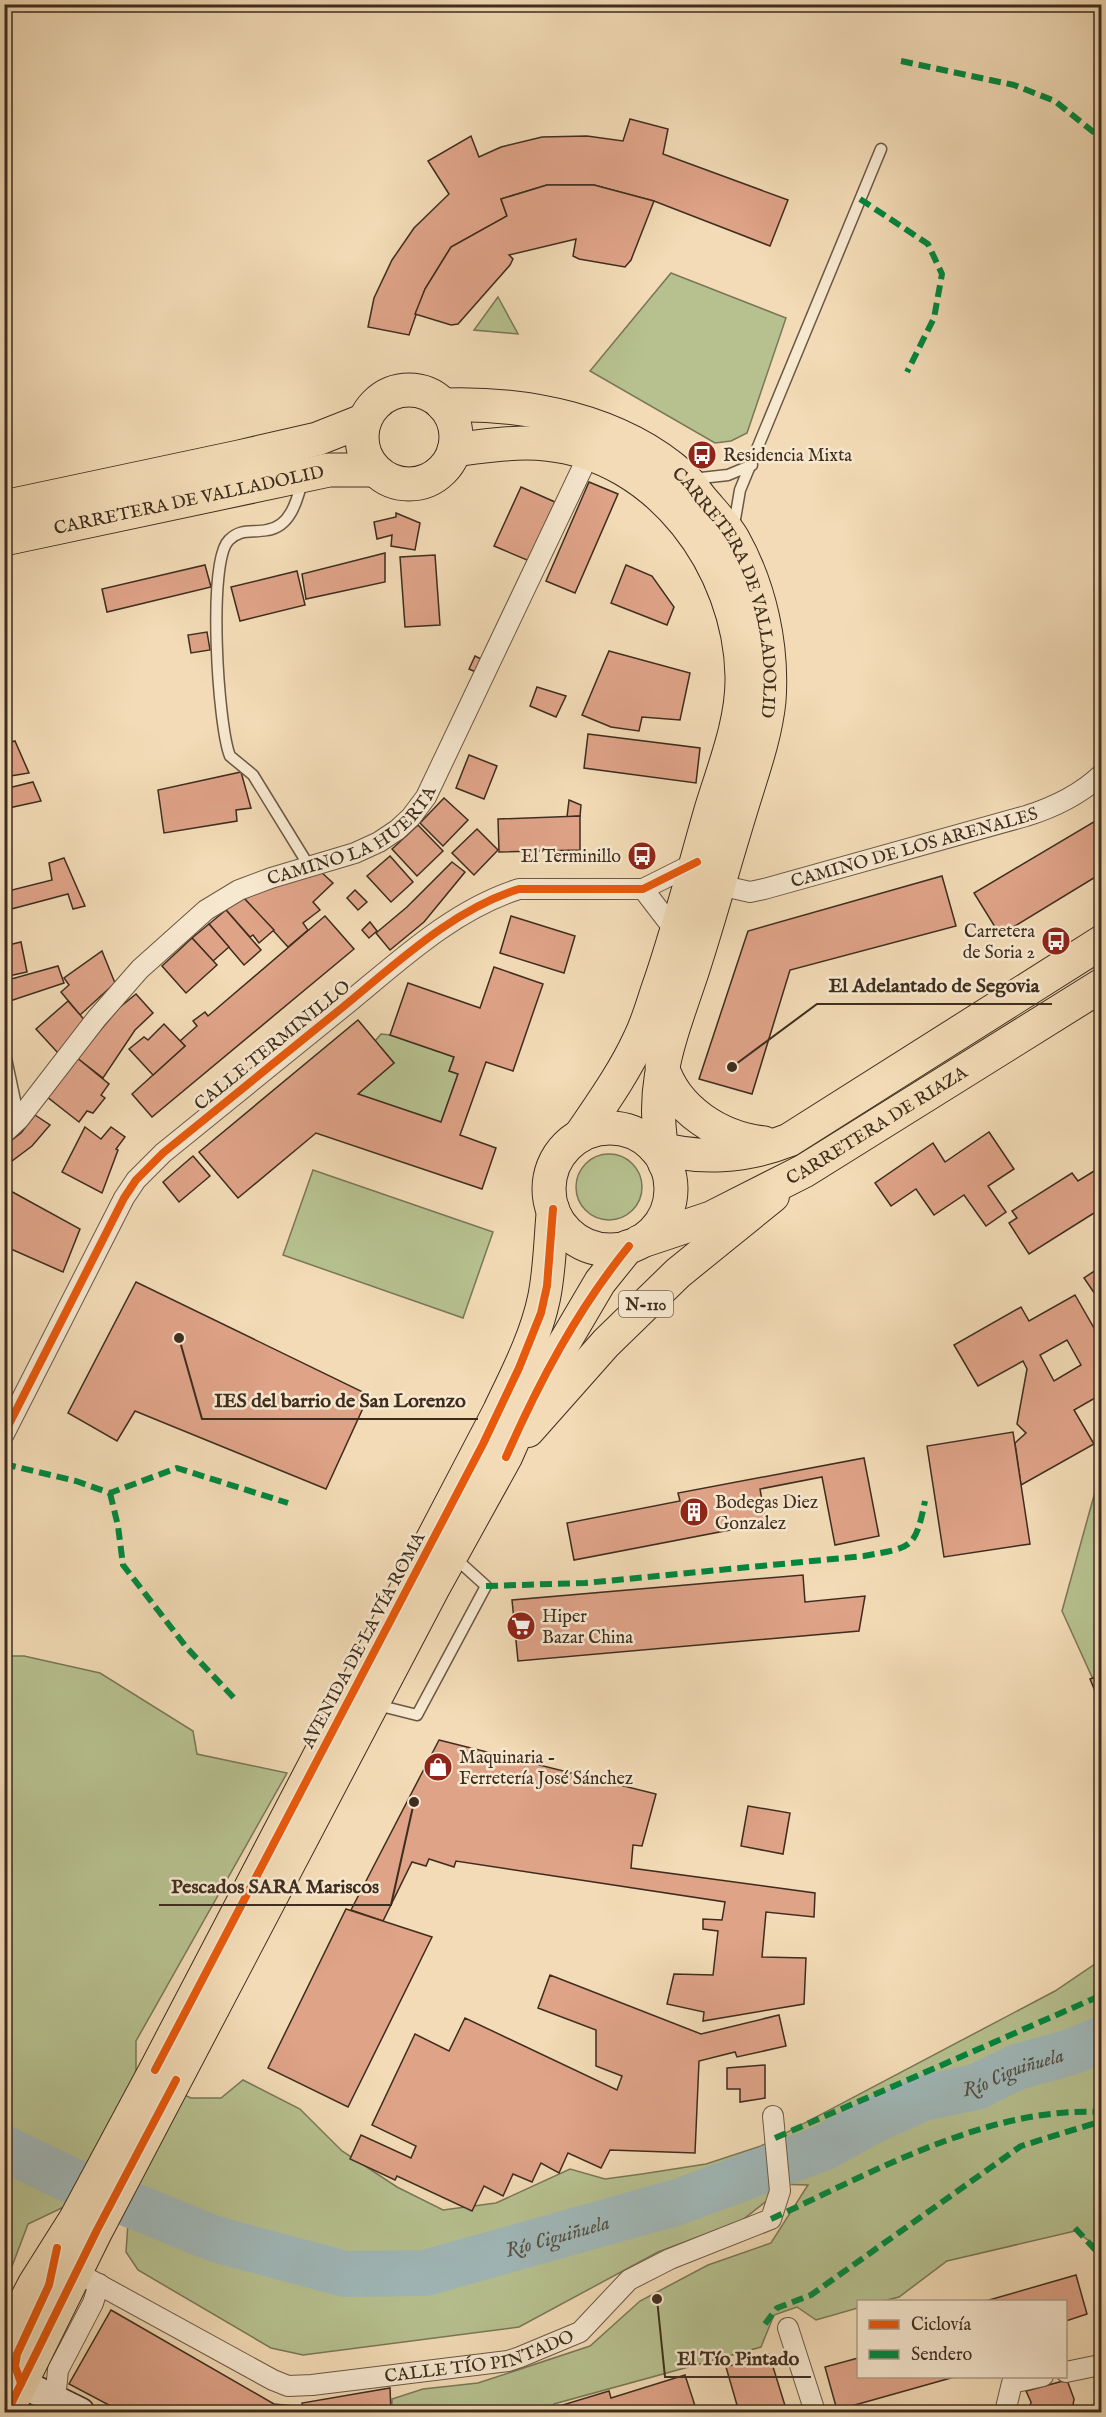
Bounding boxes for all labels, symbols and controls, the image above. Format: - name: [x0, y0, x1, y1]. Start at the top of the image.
- bus stop icon: Residencia Mixta: [686, 439, 718, 471]
- place label: Residencia Mixta: [723, 445, 852, 468]
- street label: CARRETERA DE VALLADOLID: [52, 461, 326, 541]
- street label: CARRETERA DE VALLADOLID: [667, 463, 780, 720]
- street label: CAMINO LA HUERTA: [265, 782, 443, 892]
- street label: CAMINO DE LOS ARENALES: [788, 803, 1041, 894]
- bus stop icon: El Terminillo: [626, 840, 658, 872]
- place label: El Terminillo: [521, 846, 621, 869]
- place label: Carretera de Soria 2: [963, 921, 1035, 965]
- bus stop icon: Carretera de Soria 2: [1040, 925, 1072, 957]
- callout: El Adelantado de Segovia: [817, 966, 1052, 1004]
- text: El Adelantado de Segovia: [829, 974, 1040, 999]
- street label: CALLE TERMINILLO: [190, 976, 356, 1116]
- street label: CARRETERA DE RIAZA: [783, 1061, 973, 1191]
- road number: N-110: [619, 1291, 673, 1317]
- callout: IES del barrio de San Lorenzo: [202, 1381, 478, 1419]
- text: IES del barrio de San Lorenzo: [214, 1389, 466, 1414]
- place label: Bodegas Diez Gonzalez: [715, 1492, 818, 1536]
- building icon: Bodegas Diez Gonzalez: [678, 1496, 710, 1528]
- street label: AVENIDA DE LA VÍA ROMA: [295, 1527, 432, 1754]
- place label: Hiper Bazar China: [542, 1606, 633, 1650]
- supermarket icon: Hiper Bazar China: [505, 1610, 537, 1642]
- place label: Maquinaria - Ferretería José Sánchez: [459, 1747, 633, 1791]
- shop icon: Maquinaria - Ferretería José Sánchez: [422, 1751, 454, 1783]
- callout: Pescados SARA Mariscos: [159, 1867, 391, 1905]
- text: Pescados SARA Mariscos: [171, 1875, 379, 1900]
- water label: Río Ciguiñuela: [960, 2043, 1067, 2103]
- water label: Río Ciguiñuela: [503, 2211, 613, 2264]
- legend: [857, 2300, 1067, 2378]
- text: Ciclovía: [911, 2314, 971, 2337]
- street label: CALLE TÍO PINTADO: [383, 2326, 578, 2389]
- callout: El Tío Pintado: [665, 2339, 811, 2377]
- text: Sendero: [911, 2344, 973, 2367]
- text: El Tío Pintado: [677, 2347, 800, 2372]

